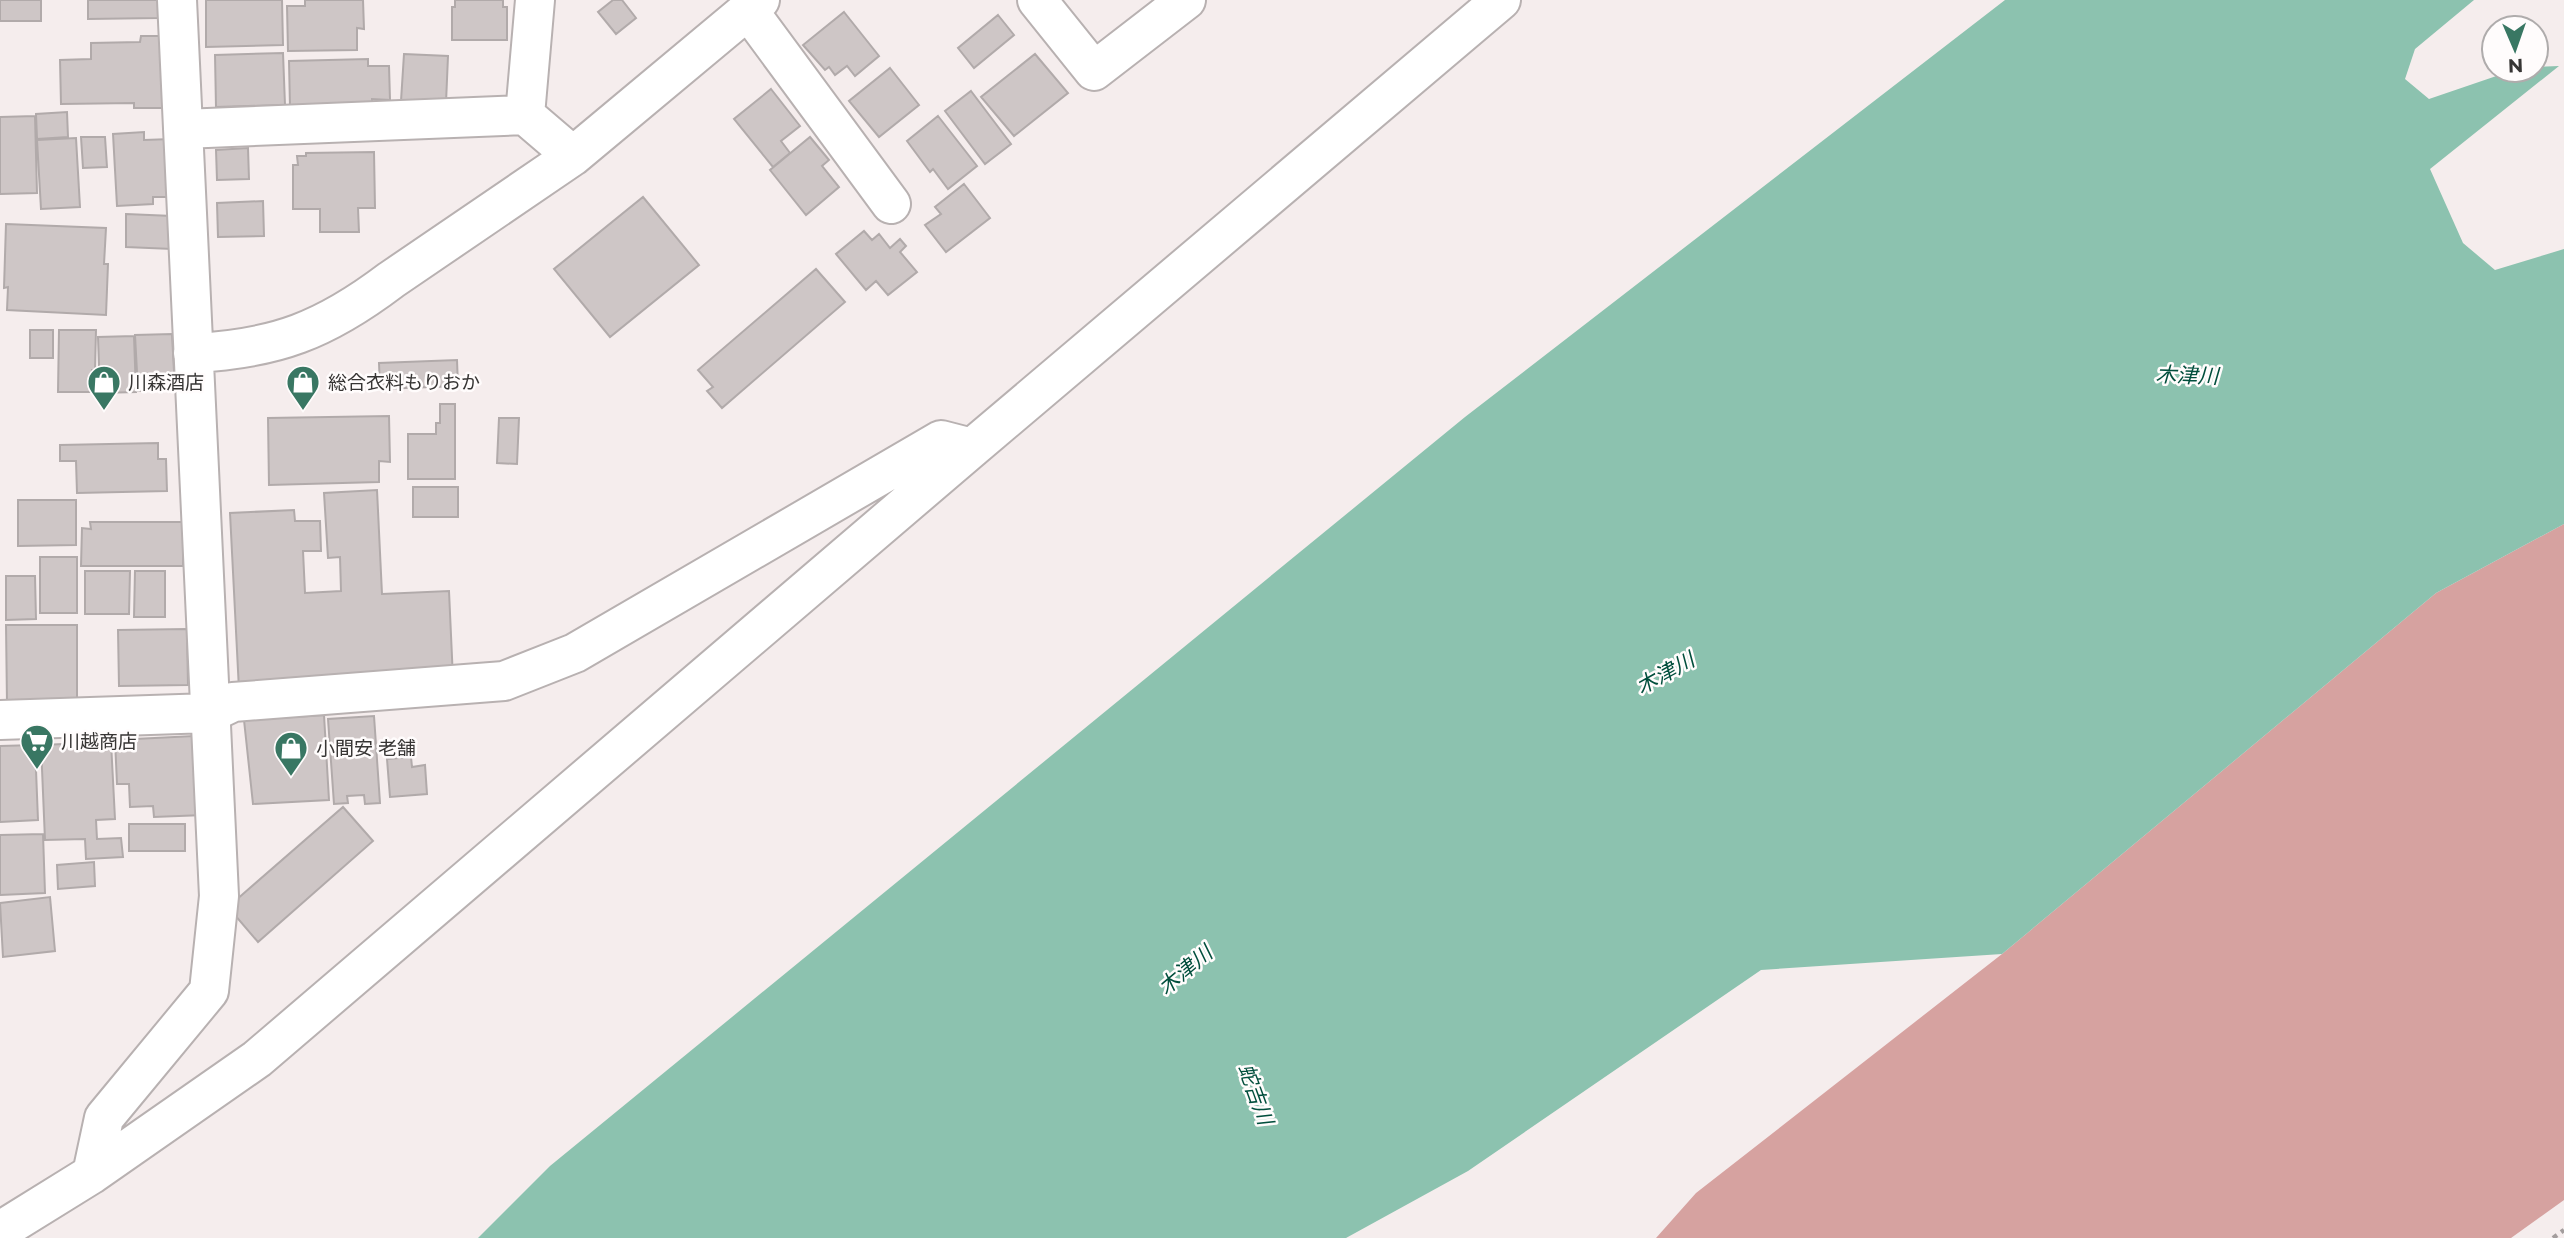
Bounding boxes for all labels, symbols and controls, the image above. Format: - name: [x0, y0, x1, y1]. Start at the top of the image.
- north arrow: [2480, 14, 2550, 84]
- text: N: [2507, 54, 2524, 77]
- water label: 木津川: [2155, 361, 2221, 389]
- shop icon: 川森酒店: [85, 363, 123, 412]
- shop icon: 総合衣料もりおか: [284, 363, 322, 412]
- place label: 川森酒店: [128, 371, 204, 394]
- place label: 総合衣料もりおか: [328, 371, 480, 394]
- water label: 木津川: [1631, 646, 1700, 699]
- supermarket icon: 川越商店: [18, 722, 56, 771]
- shop icon: 小間安 老舗: [272, 729, 310, 778]
- place label: 川越商店: [61, 730, 137, 753]
- place label: 小間安 老舗: [316, 737, 416, 760]
- water label: 木津川: [1153, 939, 1219, 1000]
- water label: 蛇吉川: [1233, 1060, 1279, 1130]

